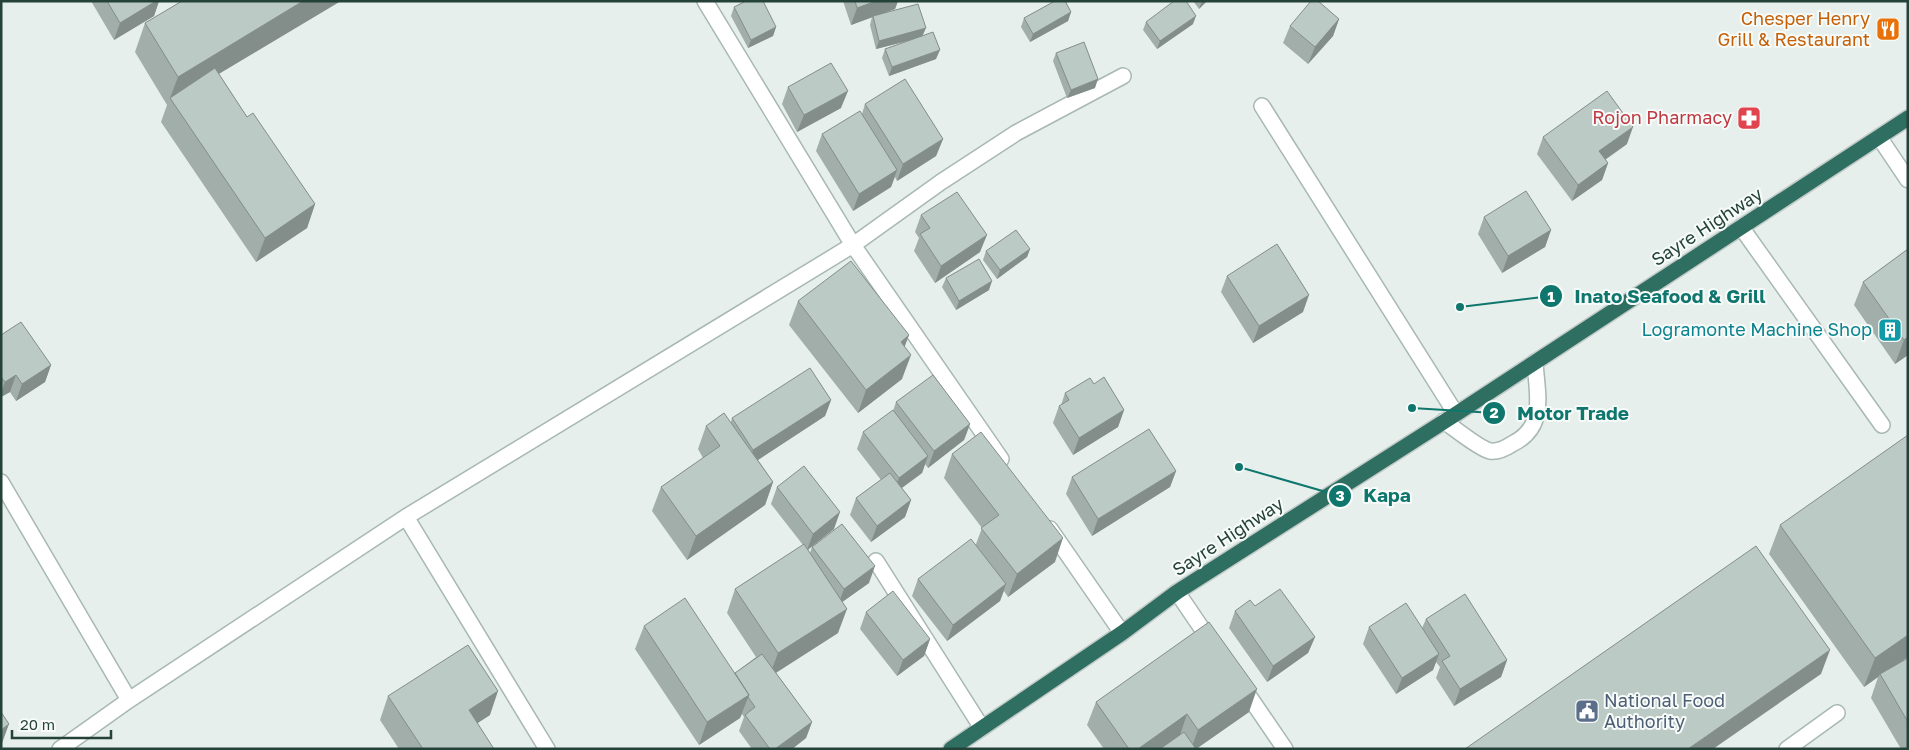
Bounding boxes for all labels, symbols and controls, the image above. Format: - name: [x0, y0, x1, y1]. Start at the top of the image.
- place label: Chesper Henry Grill & Restaurant: [1717, 7, 1870, 50]
- restaurant icon: Chesper Henry Grill & Restaurant: [1875, 16, 1901, 42]
- pharmacy icon: Rojon Pharmacy: [1736, 105, 1762, 131]
- place label: Rojon Pharmacy: [1592, 106, 1732, 128]
- street label: Sayre Highway: [1647, 182, 1766, 270]
- callout: Inato Seafood & Grill: [1539, 279, 1775, 313]
- text: Inato Seafood & Grill: [1574, 284, 1766, 307]
- text: 1: [1547, 287, 1555, 305]
- building icon: Logramonte Machine Shop: [1877, 317, 1903, 343]
- place label: Logramonte Machine Shop: [1641, 318, 1872, 340]
- callout: Motor Trade: [1482, 396, 1639, 430]
- text: Motor Trade: [1517, 401, 1629, 424]
- text: 2: [1489, 403, 1499, 421]
- callout: Kapa: [1328, 479, 1420, 513]
- text: Kapa: [1363, 483, 1411, 506]
- text: 3: [1335, 486, 1345, 504]
- street label: Sayre Highway: [1168, 492, 1287, 580]
- place label: National Food Authority: [1604, 689, 1725, 732]
- public building icon: National Food Authority: [1574, 698, 1600, 724]
- scale bar: [12, 708, 111, 740]
- text: 20 m: [20, 715, 55, 733]

